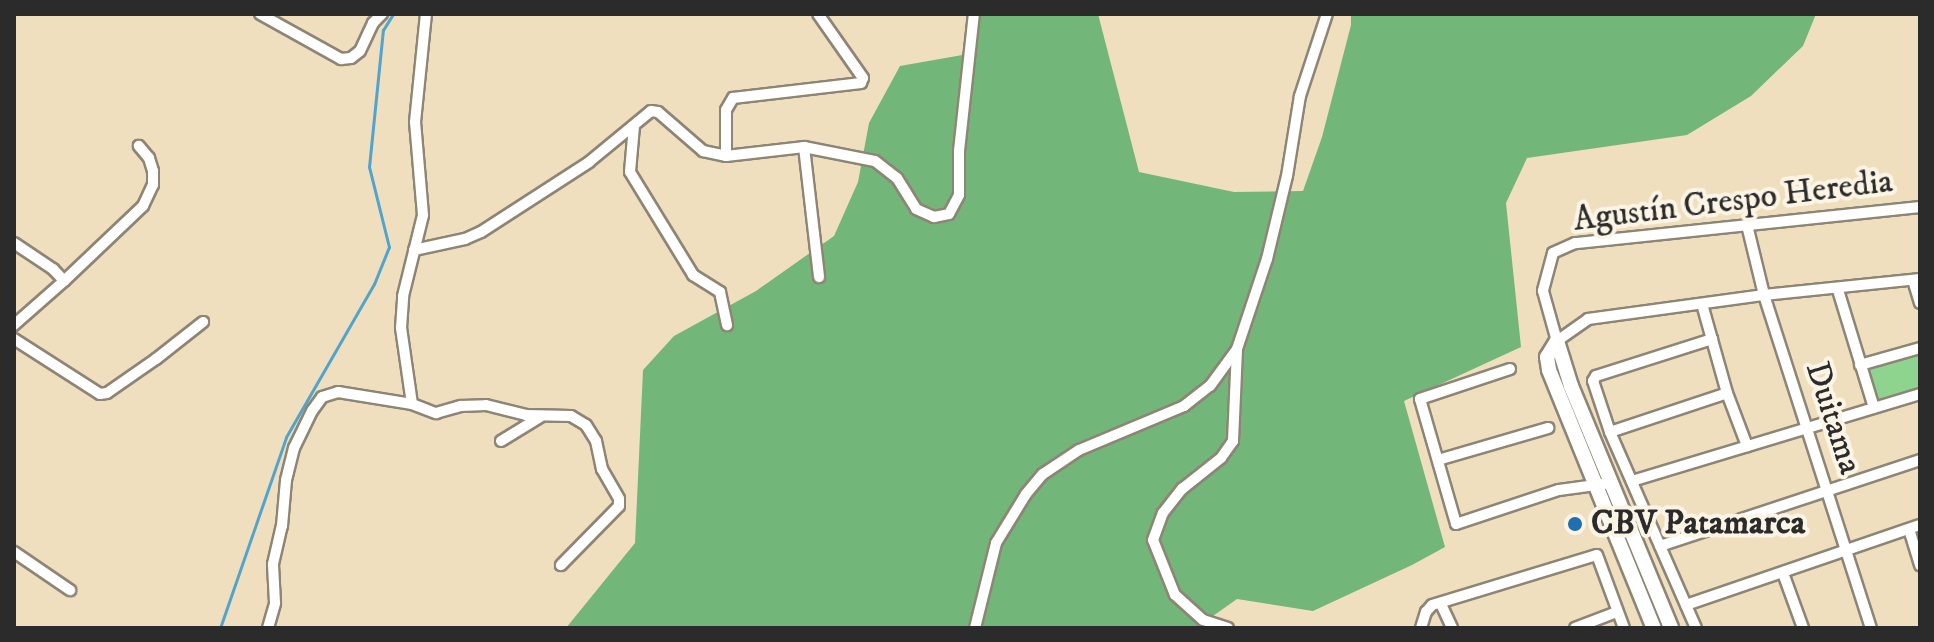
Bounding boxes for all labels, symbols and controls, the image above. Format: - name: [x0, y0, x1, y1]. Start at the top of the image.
- street label: Agustín Crespo Heredia: [1571, 161, 1895, 241]
- street label: Duitama: [1796, 357, 1870, 479]
- place label: CBV Patamarca: [1591, 504, 1805, 544]
- marker: CBV Patamarca: [1566, 515, 1584, 533]

